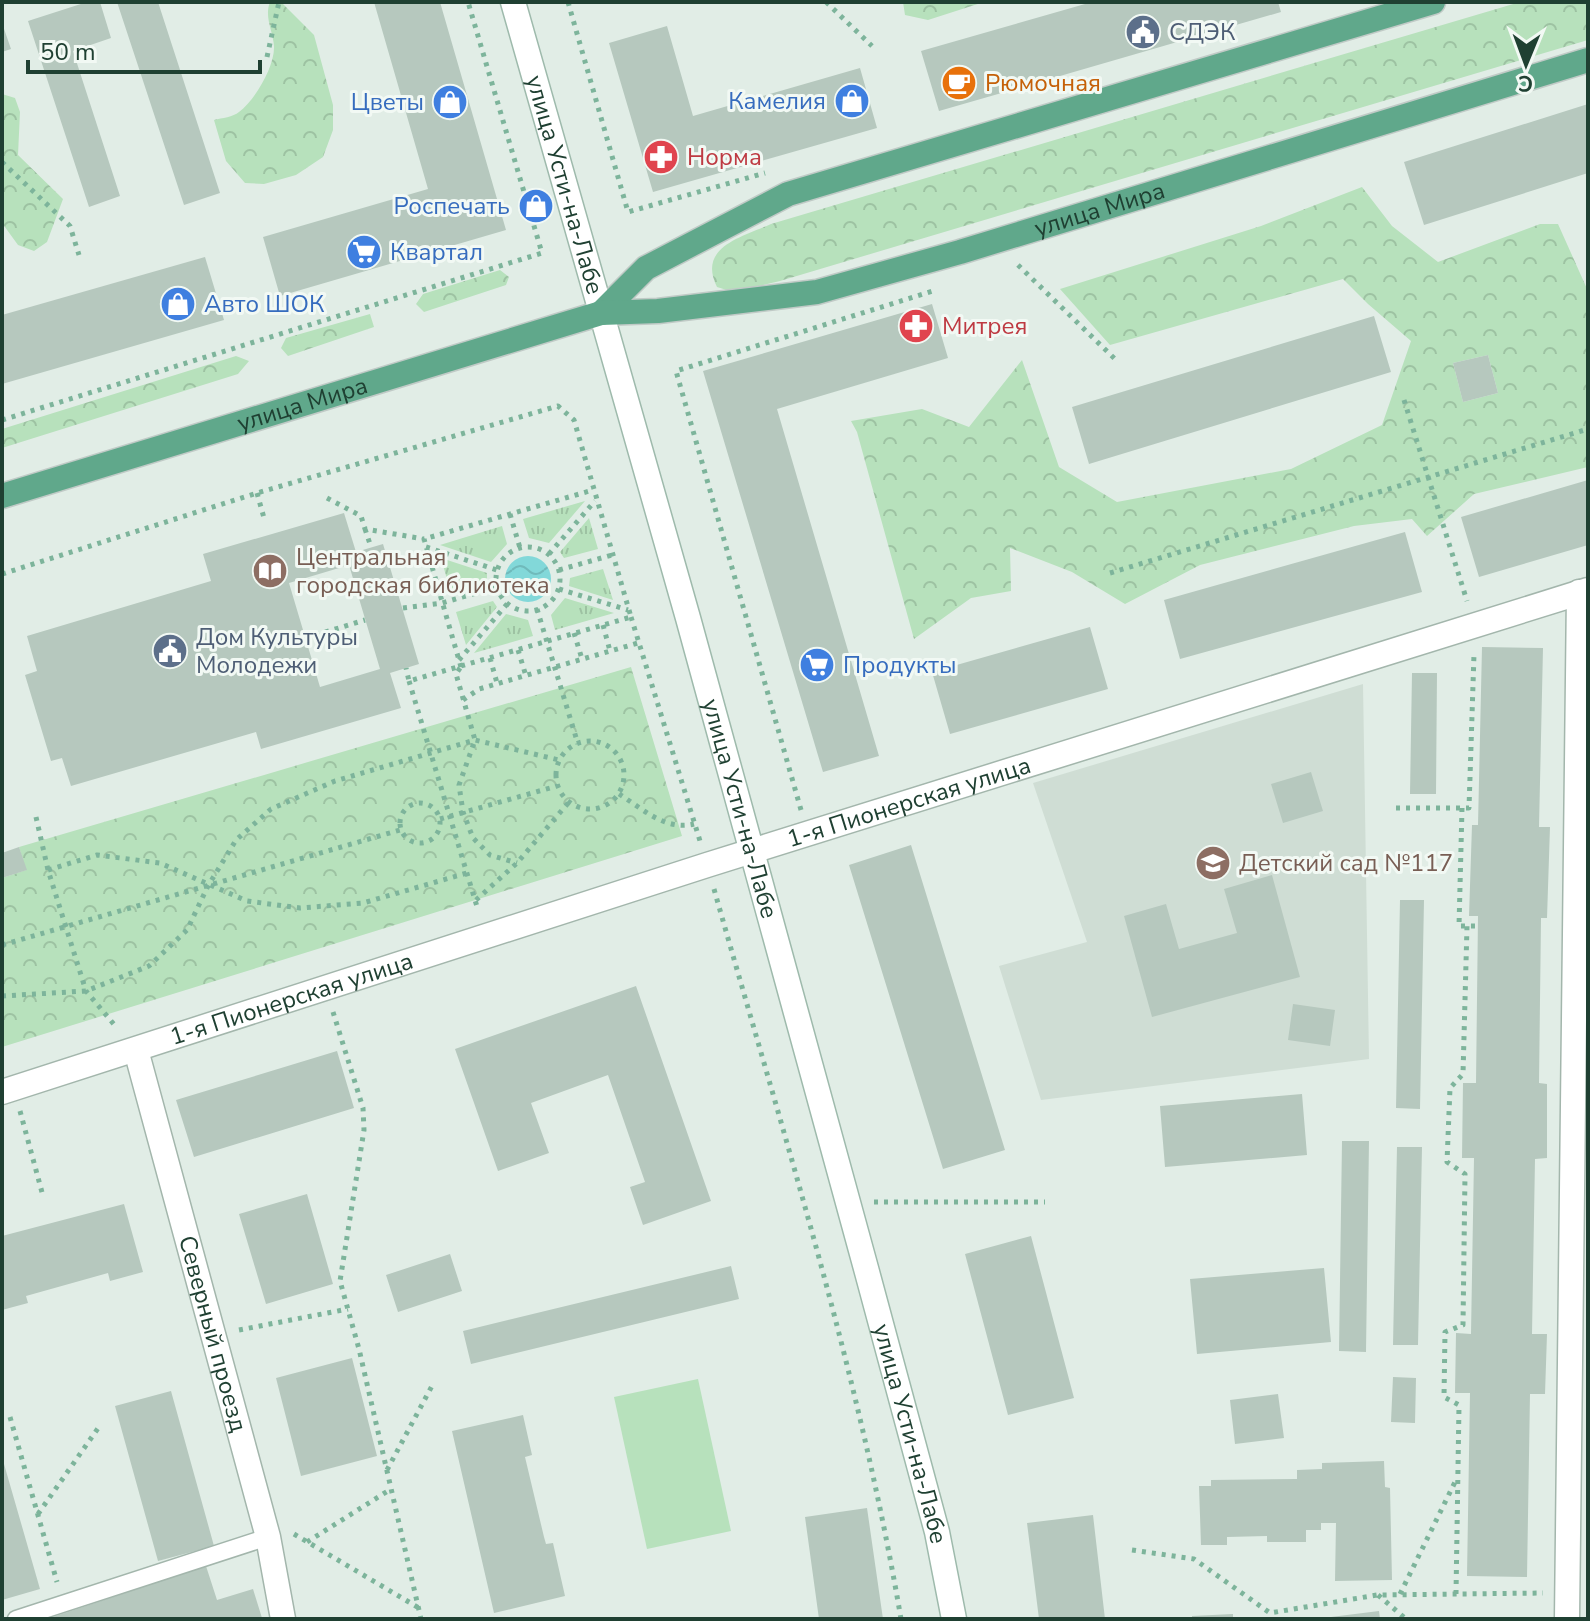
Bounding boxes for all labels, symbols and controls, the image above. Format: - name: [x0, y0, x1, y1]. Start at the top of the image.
- public building icon: СДЭК: [1124, 13, 1162, 51]
- place label: СДЭК: [1169, 16, 1236, 48]
- scale bar: [28, 24, 260, 74]
- north arrow: [1486, 24, 1566, 104]
- text: 50 m: [40, 36, 96, 68]
- cafe icon: Рюмочная: [940, 64, 978, 102]
- place label: Рюмочная: [985, 67, 1101, 99]
- text: С: [1518, 68, 1533, 98]
- street label: улица Усти-на-Лабе: [519, 72, 611, 298]
- shop icon: Камелия: [833, 82, 871, 120]
- shop icon: Цветы: [431, 83, 469, 121]
- place label: Камелия: [728, 85, 826, 117]
- place label: Цветы: [351, 86, 424, 118]
- pharmacy icon: Норма: [642, 138, 680, 176]
- place label: Норма: [687, 141, 762, 173]
- street label: улица Мира: [1030, 174, 1169, 244]
- shop icon: Роспечать: [517, 187, 555, 225]
- place label: Роспечать: [394, 190, 510, 222]
- supermarket icon: Квартал: [345, 233, 383, 271]
- place label: Квартал: [390, 236, 483, 268]
- shop icon: Авто ШОК: [159, 285, 197, 323]
- place label: Авто ШОК: [204, 288, 325, 320]
- pharmacy icon: Митрея: [897, 307, 935, 345]
- place label: Митрея: [942, 310, 1027, 342]
- street label: улица Мира: [233, 369, 371, 439]
- place label: Центральная городская библиотека: [296, 541, 550, 601]
- library icon: Центральная городская библиотека: [251, 552, 289, 590]
- place label: Дом Культуры Молодежи: [196, 621, 358, 681]
- public building icon: Дом Культуры Молодежи: [151, 632, 189, 670]
- supermarket icon: Продукты: [798, 646, 836, 684]
- place label: Продукты: [843, 649, 957, 681]
- street label: улица Усти-на-Лабе: [695, 695, 785, 922]
- street label: 1-я Пионерская улица: [783, 749, 1035, 855]
- school or university icon: Детский сад №117: [1194, 844, 1232, 882]
- place label: Детский сад №117: [1239, 847, 1453, 879]
- street label: 1-я Пионерская улица: [166, 945, 417, 1053]
- street label: Северный проезд: [171, 1232, 255, 1436]
- street label: улица Усти-на-Лабе: [866, 1320, 955, 1546]

